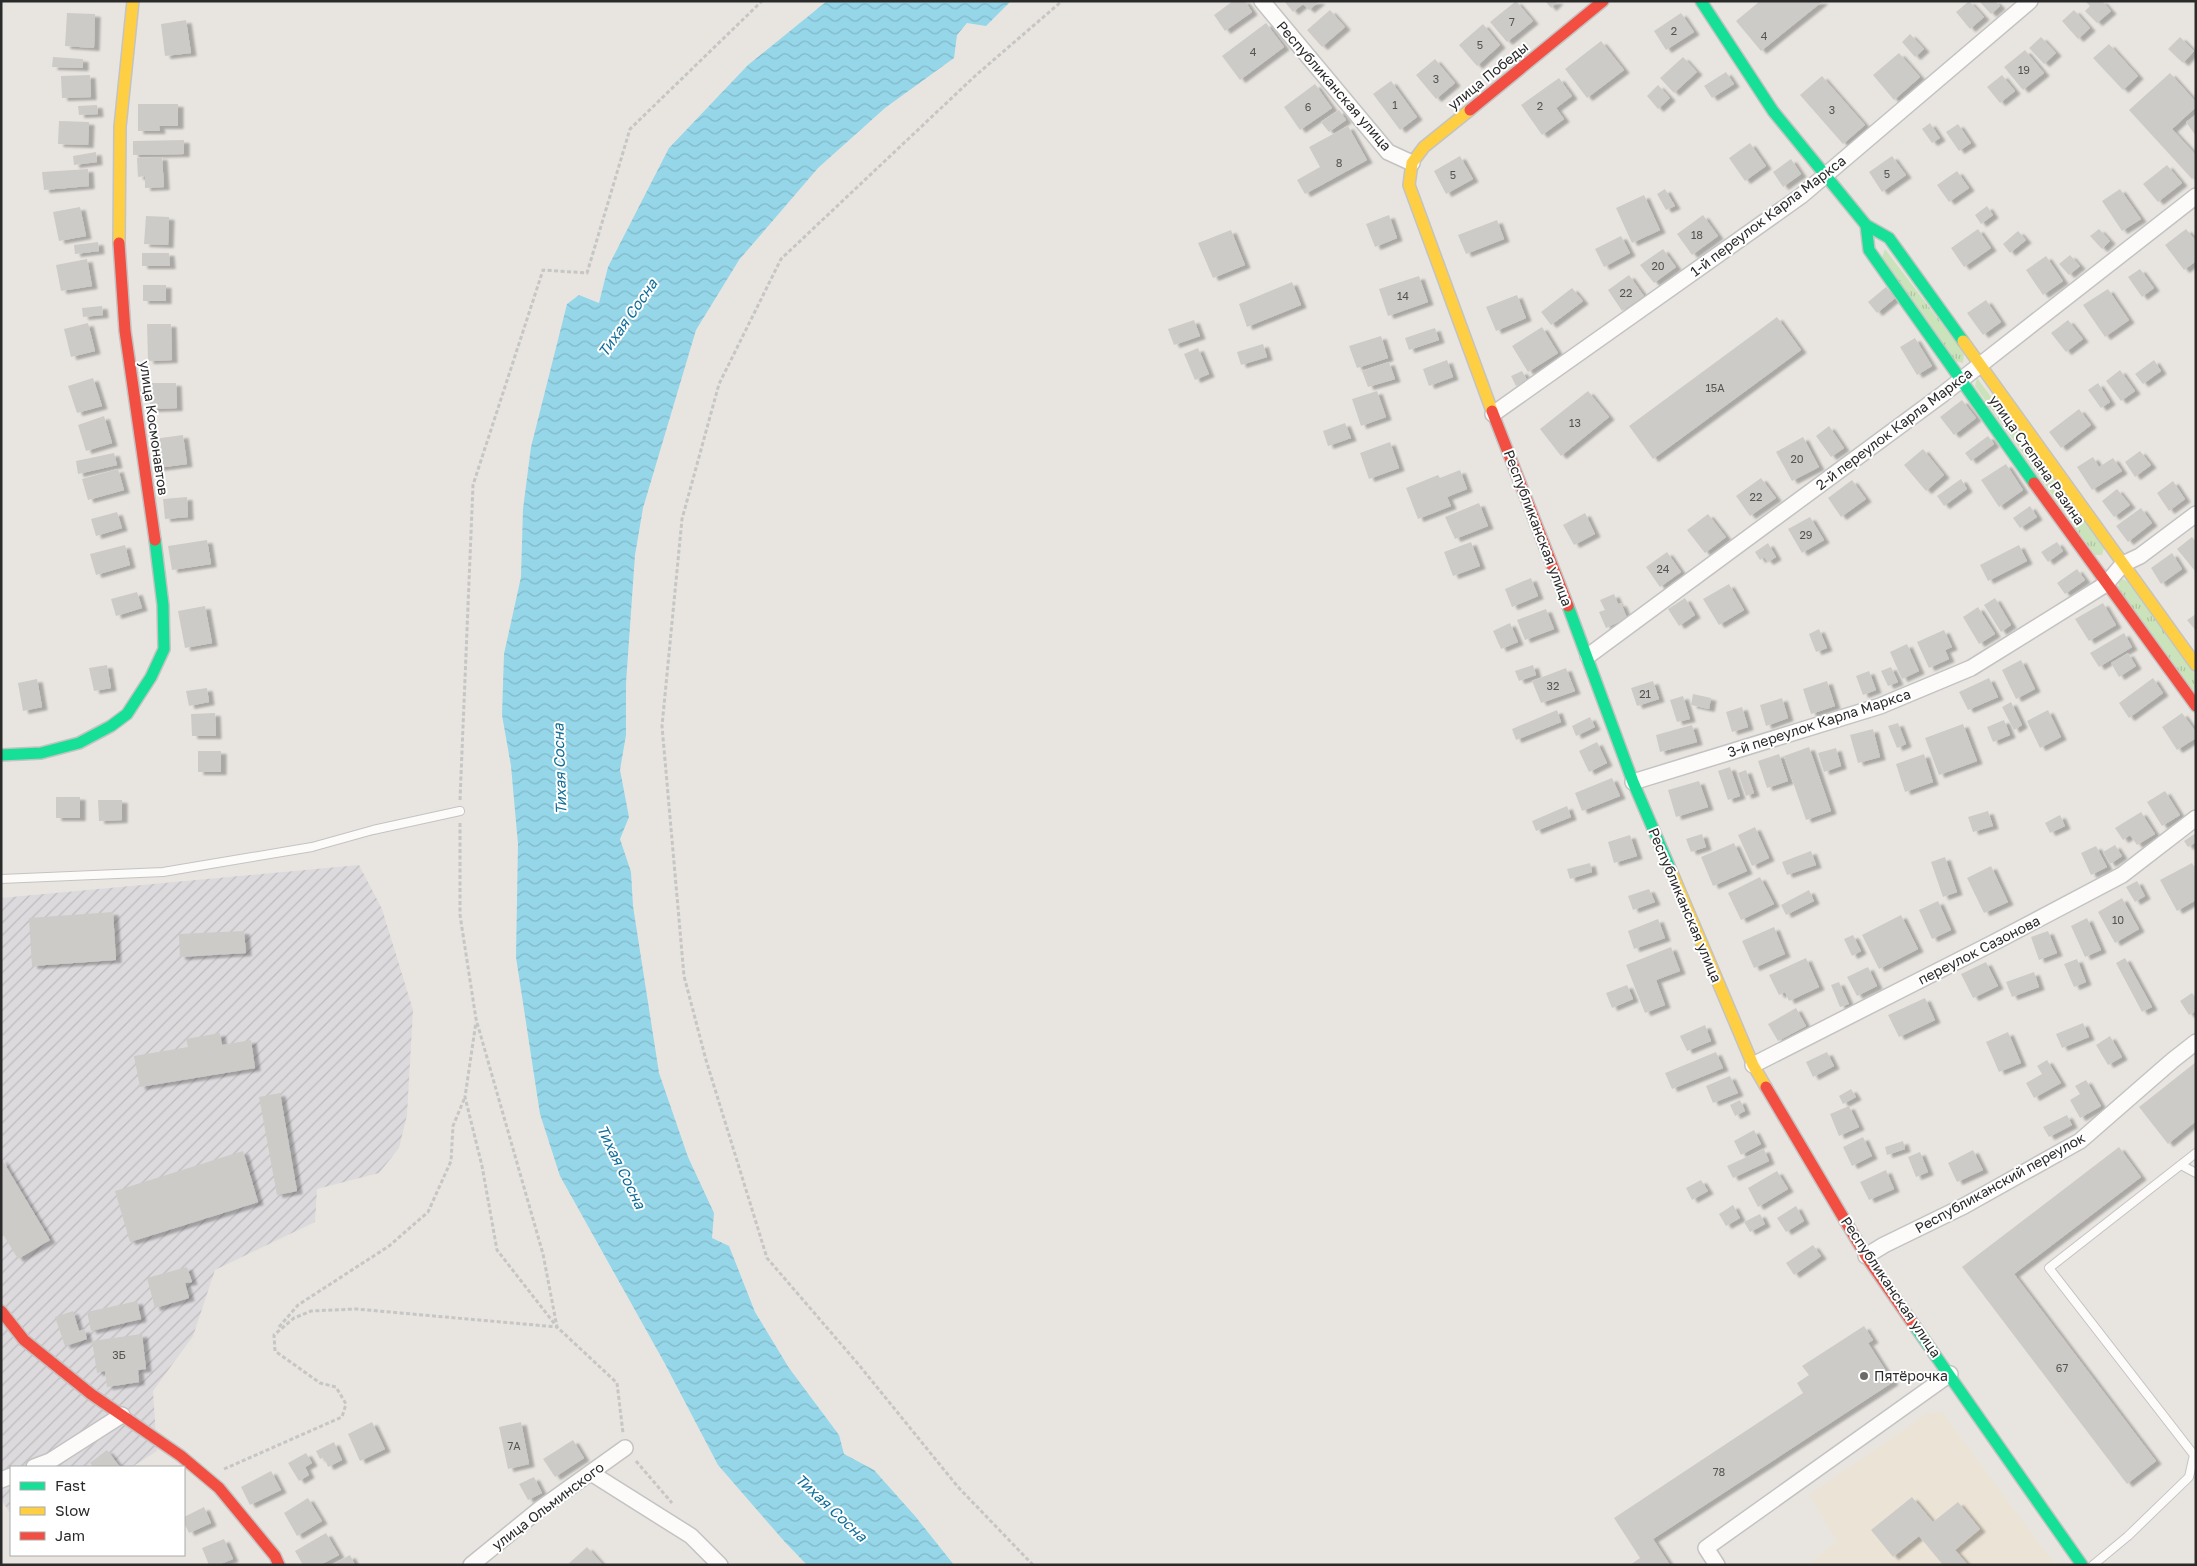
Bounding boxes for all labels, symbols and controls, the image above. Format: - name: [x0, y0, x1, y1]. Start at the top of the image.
- house number: 7: [1509, 15, 1515, 28]
- street label: Республиканская улица: [1273, 17, 1395, 154]
- house number: 2: [1671, 24, 1677, 37]
- house number: 4: [1761, 29, 1768, 42]
- street label: улица Победы: [1444, 38, 1531, 113]
- house number: 5: [1477, 38, 1483, 51]
- house number: 4: [1250, 45, 1257, 58]
- house number: 19: [2018, 63, 2030, 76]
- house number: 3: [1433, 72, 1439, 85]
- house number: 1: [1392, 98, 1398, 111]
- house number: 2: [1537, 99, 1543, 112]
- house number: 6: [1305, 100, 1312, 113]
- house number: 3: [1829, 103, 1835, 116]
- street label: 1-й переулок Карла Маркса: [1687, 152, 1849, 280]
- house number: 8: [1336, 156, 1343, 169]
- house number: 5: [1884, 167, 1890, 180]
- house number: 5: [1450, 168, 1456, 181]
- house number: 18: [1691, 228, 1703, 241]
- house number: 20: [1651, 259, 1665, 272]
- water label: Тихая Сосна: [594, 275, 661, 360]
- house number: 22: [1620, 286, 1632, 299]
- house number: 14: [1397, 289, 1409, 302]
- street label: улица Космонавтов: [137, 360, 172, 496]
- street label: 2-й переулок Карла Маркса: [1812, 364, 1975, 493]
- house number: 15А: [1705, 381, 1725, 394]
- street label: улица Степана Разина: [1986, 392, 2089, 528]
- house number: 13: [1569, 416, 1581, 429]
- street label: Республиканская улица: [1501, 447, 1576, 608]
- house number: 20: [1790, 452, 1804, 465]
- house number: 22: [1750, 490, 1762, 503]
- house number: 29: [1799, 528, 1813, 541]
- house number: 24: [1656, 562, 1670, 575]
- house number: 32: [1547, 679, 1559, 692]
- street label: 3-й переулок Карла Маркса: [1725, 685, 1913, 760]
- house number: 21: [1639, 687, 1651, 700]
- water label: Тихая Сосна: [548, 723, 570, 815]
- street label: Республиканская улица: [1645, 825, 1726, 985]
- street label: переулок Сазонова: [1915, 911, 2043, 988]
- house number: 10: [2112, 913, 2124, 926]
- water label: Тихая Сосна: [594, 1122, 650, 1212]
- street label: Республиканский переулок: [1912, 1129, 2088, 1236]
- street label: Республиканская улица: [1838, 1213, 1945, 1360]
- house number: 3Б: [112, 1348, 126, 1361]
- house number: 67: [2056, 1361, 2068, 1374]
- place label: Пятёрочка: [1874, 1367, 1948, 1384]
- marker: Пятёрочка: [1858, 1370, 1870, 1382]
- house number: 7А: [507, 1439, 521, 1452]
- street label: улица Ольминского: [488, 1458, 607, 1553]
- house number: 78: [1713, 1465, 1726, 1478]
- legend: [10, 1466, 185, 1556]
- water label: Тихая Сосна: [792, 1470, 871, 1545]
- text: Fast: [55, 1476, 86, 1494]
- text: Slow: [55, 1501, 90, 1519]
- text: Jam: [55, 1526, 85, 1544]

